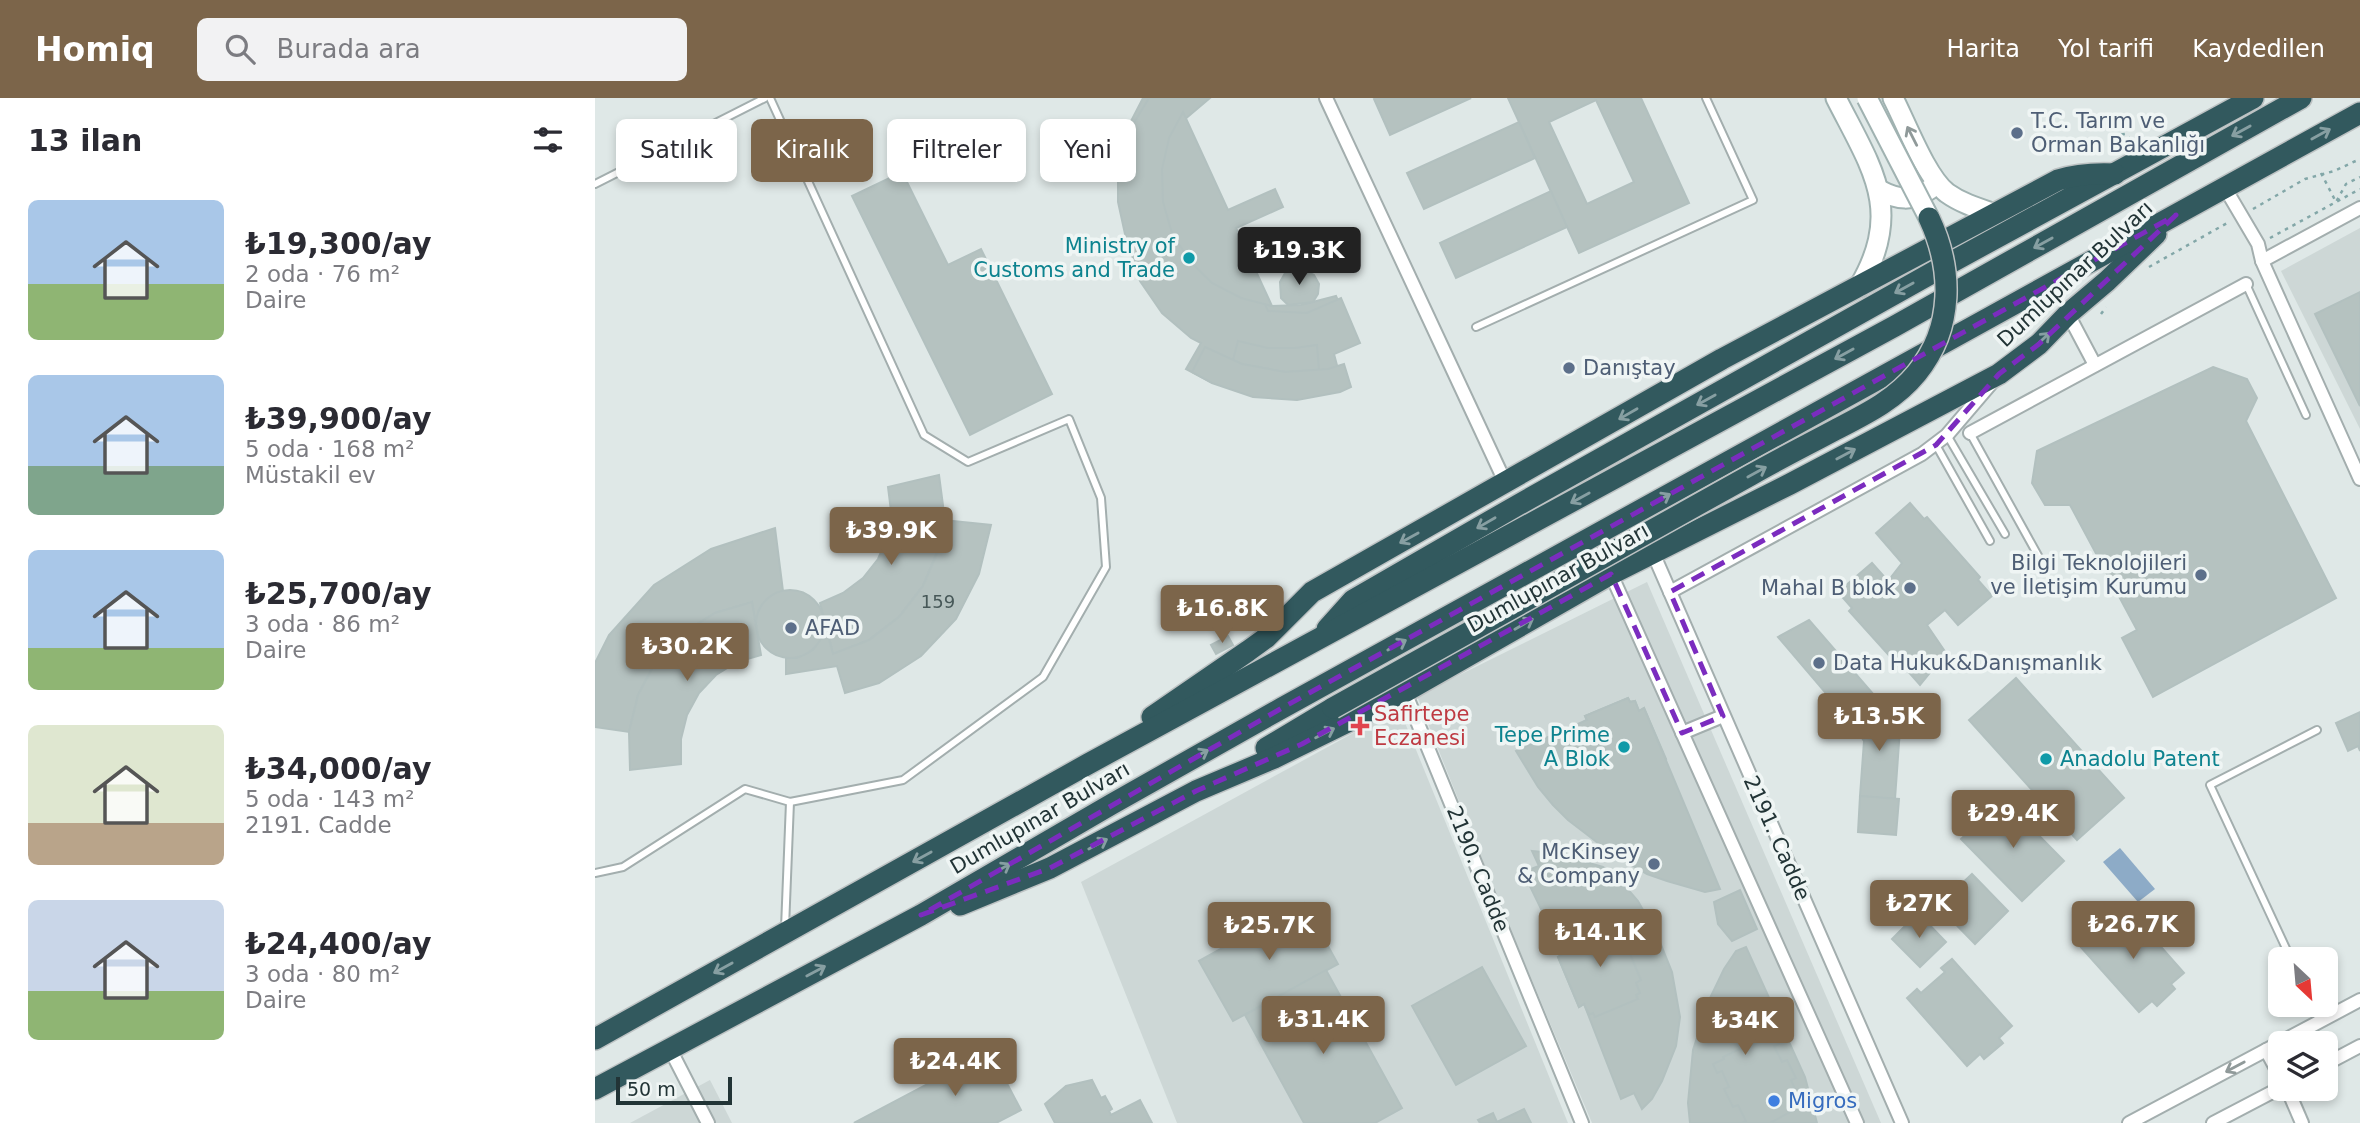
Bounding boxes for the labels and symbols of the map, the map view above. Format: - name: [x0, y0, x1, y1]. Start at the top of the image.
- place label: T.C. Tarım ve Orman Bakanlığı: [2030, 109, 2205, 157]
- one-way arrow: [2232, 124, 2252, 138]
- marker: T.C. Tarım ve Orman Bakanlığı: [2009, 125, 2025, 141]
- one-way arrow: [1905, 126, 1919, 147]
- one-way arrow: [2311, 127, 2331, 141]
- street label: Dumlupınar Bulvarı: [1993, 196, 2157, 352]
- pin: ₺19.3K: [1242, 228, 1356, 287]
- place label: Ministry of Customs and Trade: [973, 234, 1176, 282]
- one-way arrow: [2033, 237, 2054, 250]
- marker: Ministry of Customs and Trade: [1181, 250, 1197, 266]
- one-way arrow: [1894, 282, 1915, 295]
- one-way arrow: [2034, 332, 2051, 349]
- one-way arrow: [1835, 347, 1855, 361]
- place label: Danıştay: [1583, 356, 1676, 380]
- marker: Danıştay: [1561, 360, 1577, 376]
- one-way arrow: [1696, 393, 1716, 407]
- one-way arrow: [1618, 407, 1638, 421]
- one-way arrow: [1836, 447, 1856, 461]
- one-way arrow: [1746, 465, 1766, 479]
- one-way arrow: [1570, 492, 1591, 505]
- one-way arrow: [1650, 492, 1671, 505]
- pin: ₺39.9K: [834, 508, 948, 567]
- one-way arrow: [1476, 517, 1497, 530]
- street label: Dumlupınar Bulvarı: [1463, 518, 1653, 638]
- one-way arrow: [1399, 531, 1419, 545]
- place label: Bilgi Teknolojileri ve İletişim Kurumu: [1990, 551, 2187, 599]
- marker: Bilgi Teknolojileri ve İletişim Kurumu: [2193, 567, 2209, 583]
- place label: Mahal B blok: [1761, 576, 1897, 600]
- marker: Mahal B blok: [1902, 580, 1918, 596]
- pin: ₺16.8K: [1165, 586, 1279, 645]
- house number: 159: [921, 591, 955, 612]
- place label: AFAD: [805, 616, 860, 640]
- one-way arrow: [1514, 617, 1534, 631]
- marker: AFAD: [783, 620, 799, 636]
- pin: ₺30.2K: [630, 624, 744, 683]
- one-way arrow: [1387, 638, 1407, 652]
- place label: Data Hukuk&Danışmanlık: [1833, 651, 2103, 675]
- marker: Data Hukuk&Danışmanlık: [1811, 655, 1827, 671]
- pin: ₺13.5K: [1822, 694, 1936, 753]
- place label: Safirtepe Eczanesi: [1374, 702, 1469, 750]
- marker: Safirtepe Eczanesi: [1352, 718, 1368, 734]
- place label: Tepe Prime A Blok: [1494, 723, 1611, 771]
- one-way arrow: [1314, 726, 1335, 740]
- marker: Tepe Prime A Blok: [1616, 739, 1632, 755]
- place label: Anadolu Patent: [2060, 747, 2220, 771]
- one-way arrow: [1188, 748, 1208, 762]
- marker: Anadolu Patent: [2038, 751, 2054, 767]
- street label: Dumlupınar Bulvarı: [946, 757, 1134, 879]
- street label: 2191. Cadde: [1739, 772, 1815, 904]
- pin: ₺29.4K: [1956, 790, 2070, 850]
- street label: 2190. Cadde: [1442, 802, 1514, 936]
- one-way arrow: [1087, 837, 1107, 851]
- place label: McKinsey & Company: [1517, 840, 1640, 888]
- one-way arrow: [912, 851, 933, 864]
- marker: McKinsey & Company: [1646, 856, 1662, 872]
- one-way arrow: [991, 861, 1011, 875]
- pin: ₺27K: [1878, 880, 1960, 940]
- pin: ₺25.7K: [1212, 902, 1326, 962]
- pin: ₺26.7K: [2076, 902, 2190, 961]
- pin: ₺14.1K: [1543, 910, 1657, 969]
- north arrow: [2268, 947, 2338, 1017]
- one-way arrow: [713, 962, 734, 975]
- one-way arrow: [806, 964, 826, 978]
- pin: ₺31.4K: [1266, 996, 1380, 1056]
- pin: ₺34K: [1704, 998, 1786, 1057]
- pin: ₺24.4K: [898, 1038, 1012, 1098]
- one-way arrow: [2225, 1061, 2246, 1074]
- scale bar: [616, 1074, 731, 1106]
- place label: Migros: [1788, 1089, 1857, 1113]
- marker: Migros: [1766, 1093, 1782, 1109]

